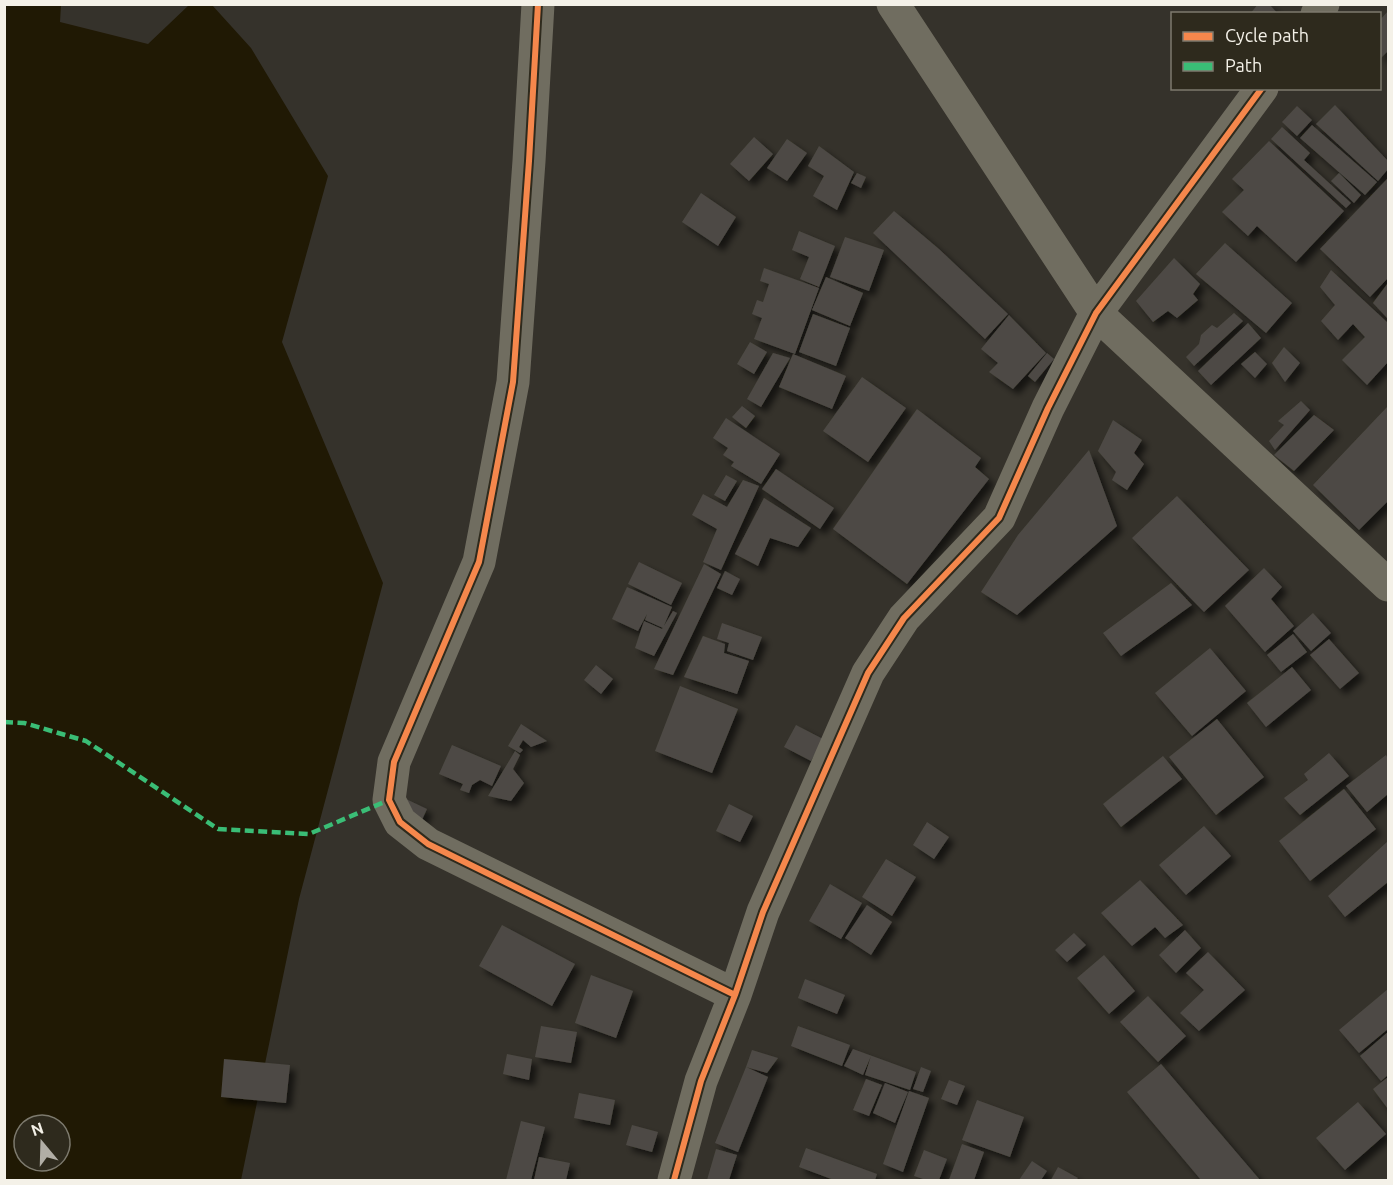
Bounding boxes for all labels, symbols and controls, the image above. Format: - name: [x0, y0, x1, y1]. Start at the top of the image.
- legend: [1171, 12, 1381, 90]
- text: Cycle path: [1225, 25, 1309, 45]
- text: Path: [1225, 55, 1262, 75]
- north arrow: [12, 1113, 72, 1173]
- text: N: [29, 1118, 46, 1139]

